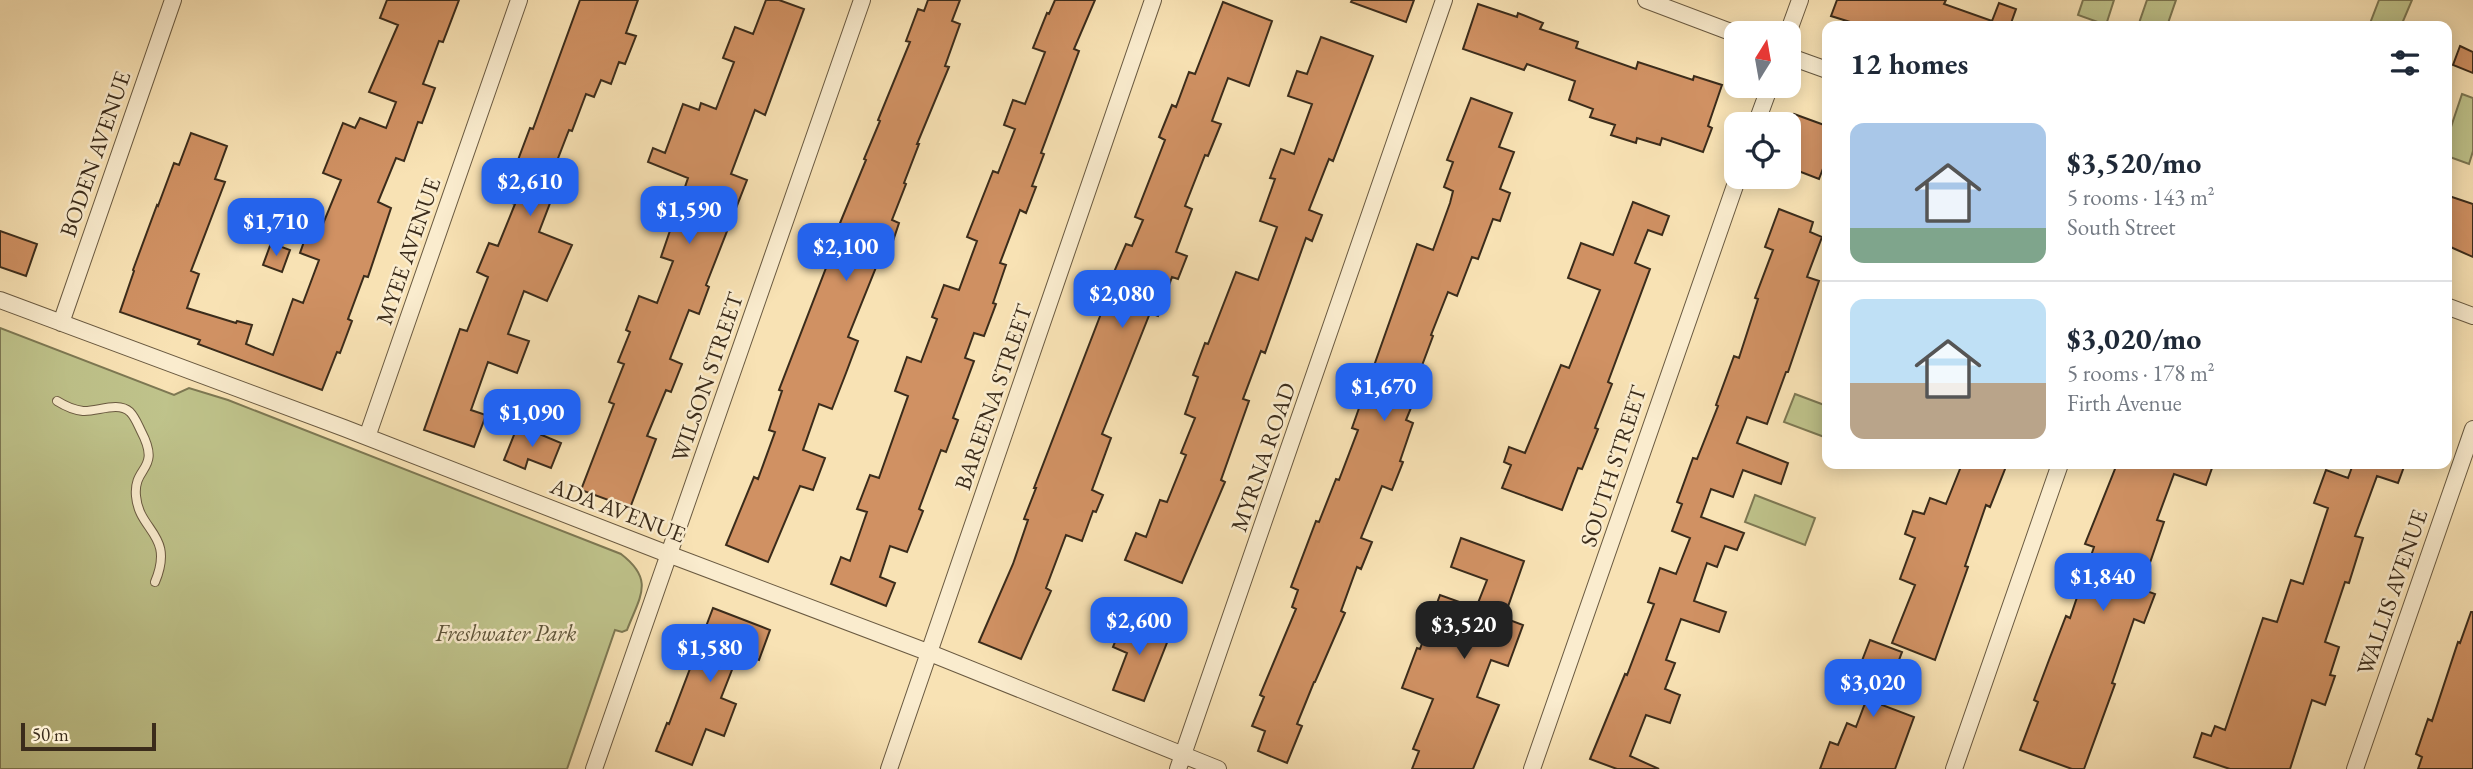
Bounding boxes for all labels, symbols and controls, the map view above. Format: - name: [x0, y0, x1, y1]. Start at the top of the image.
- north arrow: [1724, 21, 1801, 98]
- map controls: [1724, 21, 1801, 189]
- text: 12 homes: [1850, 44, 1968, 83]
- icon: filters: [2386, 44, 2424, 82]
- street label: BODEN AVENUE: [53, 67, 137, 241]
- button: locate: [1724, 112, 1801, 189]
- text: $3,520/mo: [2067, 143, 2201, 182]
- icon: home: [1906, 151, 1990, 235]
- pin: $2,610: [473, 158, 587, 218]
- text: $2,610: [498, 166, 562, 196]
- street label: MYEE AVENUE: [369, 173, 447, 329]
- text: 5 rooms · 143 m²: [2067, 182, 2215, 212]
- pin: $1,590: [632, 187, 746, 246]
- text: $1,590: [657, 194, 721, 224]
- pin: $1,710: [219, 198, 333, 258]
- text: $1,710: [244, 206, 308, 236]
- text: South Street: [2067, 212, 2175, 242]
- pin: $2,100: [789, 224, 903, 283]
- text: $2,100: [814, 231, 878, 261]
- pin: $2,080: [1065, 270, 1179, 330]
- text: $2,080: [1090, 278, 1154, 308]
- street label: WILSON STREET: [664, 288, 750, 466]
- street label: BAREENA STREET: [947, 300, 1039, 494]
- text: $3,020/mo: [2067, 319, 2201, 358]
- icon: home: [1906, 327, 1990, 411]
- text: 5 rooms · 178 m²: [2067, 358, 2215, 388]
- pin: $1,670: [1327, 364, 1441, 423]
- text: $1,670: [1352, 371, 1416, 401]
- street label: MYRNA ROAD: [1223, 379, 1303, 535]
- street label: SOUTH STREET: [1573, 381, 1653, 550]
- text: Firth Avenue: [2067, 388, 2182, 418]
- pin: $1,090: [475, 390, 589, 449]
- text: $1,090: [500, 397, 564, 427]
- street label: ADA AVENUE: [545, 470, 690, 550]
- street label: WALLIS AVENUE: [2350, 505, 2434, 679]
- pin: $1,840: [2046, 554, 2160, 613]
- text: $1,840: [2071, 561, 2135, 591]
- pin: $2,600: [1082, 598, 1196, 657]
- pin: $3,520: [1407, 602, 1521, 661]
- text: $2,600: [1107, 605, 1171, 635]
- text: $3,520: [1432, 609, 1496, 639]
- park label: Freshwater Park: [435, 618, 577, 648]
- pin: $1,580: [653, 624, 767, 684]
- text: $1,580: [678, 632, 742, 662]
- pin: $3,020: [1816, 660, 1930, 719]
- text: $3,020: [1841, 667, 1905, 697]
- scale bar: [21, 720, 156, 752]
- text: 50 m: [32, 722, 69, 747]

